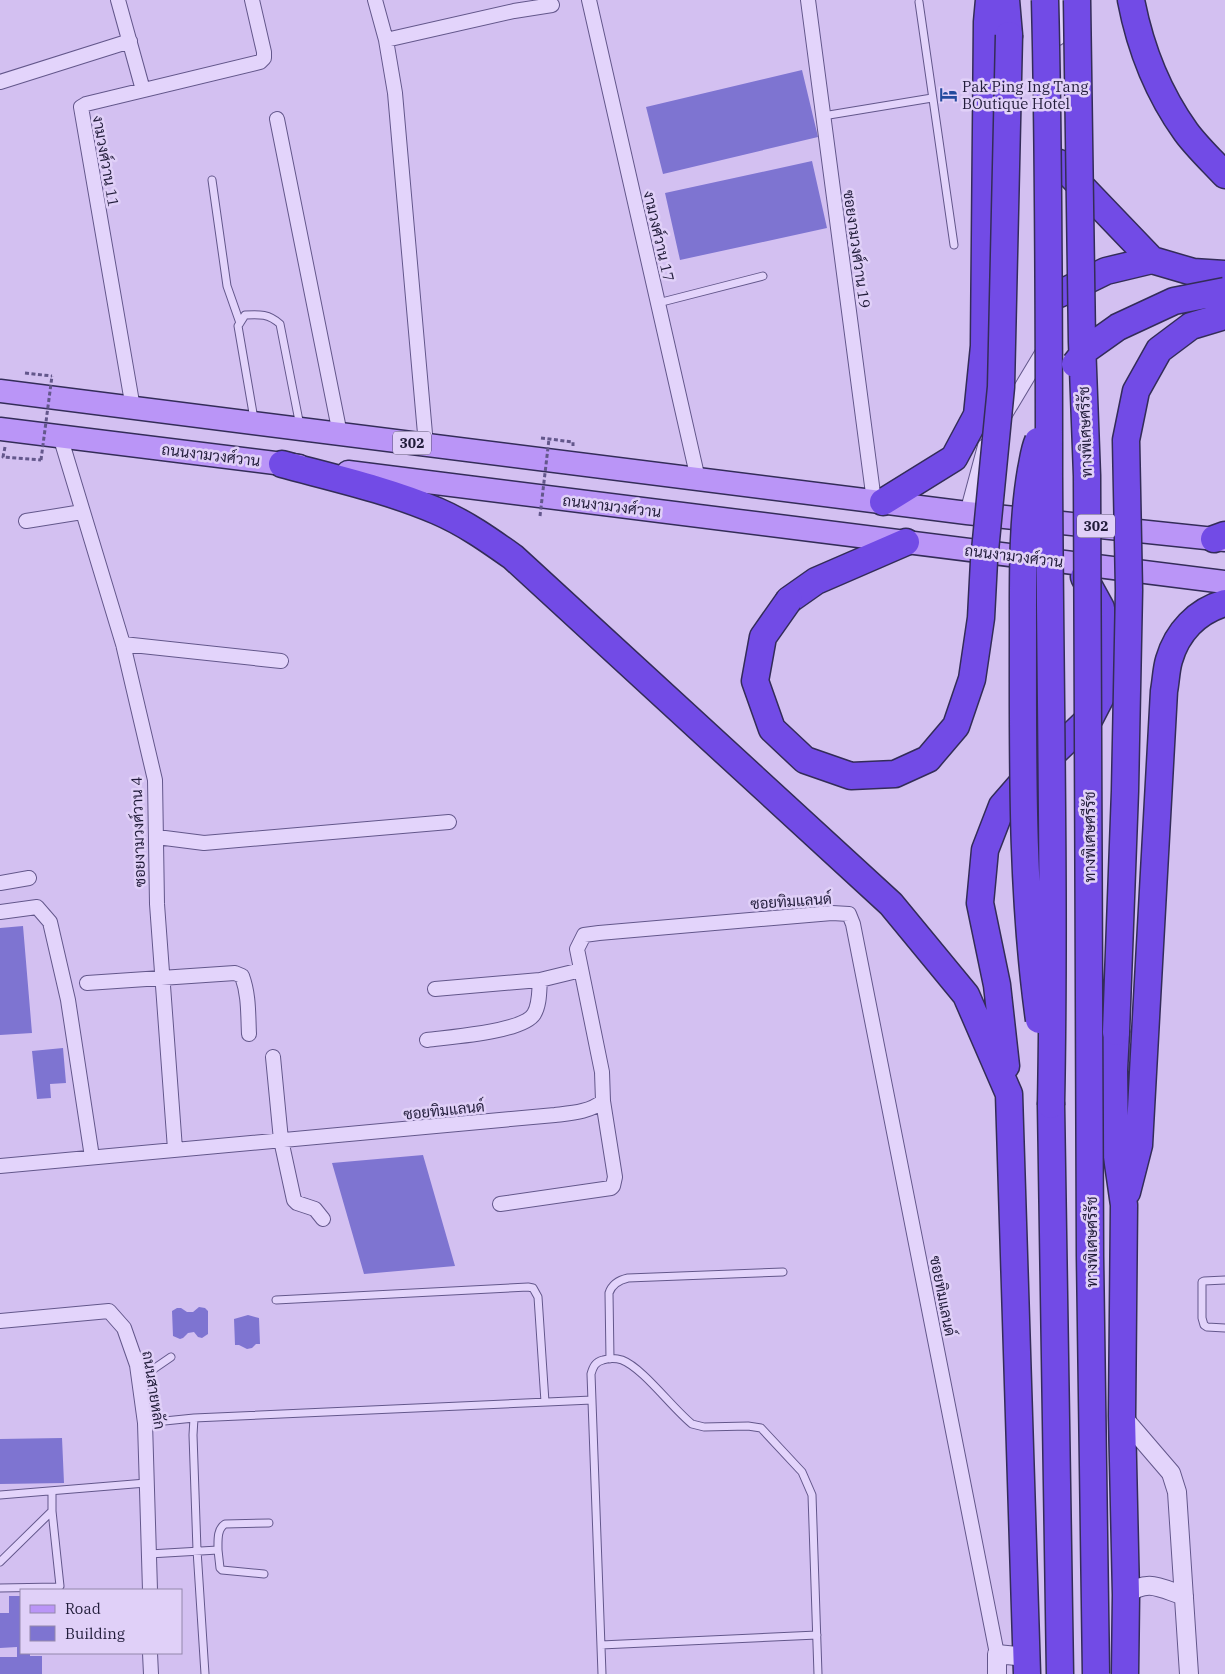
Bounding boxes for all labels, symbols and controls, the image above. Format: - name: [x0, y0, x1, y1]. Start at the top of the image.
- place label: Pak Ping Ing Tang BOutique Hotel: [962, 77, 1088, 113]
- hotel icon: Pak Ping Ing Tang BOutique Hotel: [938, 85, 958, 105]
- street label: งามวงศ์วาน 11: [89, 114, 123, 208]
- street label: งามวงศ์วาน 17: [639, 189, 679, 283]
- street label: ซอยงามวงศ์วาน 19: [839, 189, 875, 309]
- street label: ทางพิเศษศรีรัช: [1074, 386, 1096, 478]
- road number: 302: [393, 432, 431, 454]
- street label: ถนนงามวงศ์วาน: [161, 440, 261, 470]
- street label: ถนนงามวงศ์วาน: [562, 491, 662, 521]
- road number: 302: [1077, 514, 1115, 538]
- street label: ถนนงามวงศ์วาน: [964, 541, 1064, 571]
- street label: ซอยงามวงศ์วาน 4: [127, 776, 149, 888]
- street label: ทางพิเศษศรีรัช: [1080, 791, 1099, 883]
- street label: ซอยทิมแลนด์: [750, 889, 832, 913]
- street label: ซอยทิมแลนด์: [402, 1096, 486, 1124]
- street label: ทางพิเศษศรีรัช: [1082, 1196, 1101, 1288]
- street label: ซอยทิมแลนด์: [926, 1254, 960, 1338]
- street label: ถนนสายหลัก: [138, 1349, 170, 1431]
- legend: [20, 1589, 182, 1654]
- text: Road: [65, 1599, 101, 1618]
- text: Building: [65, 1624, 125, 1643]

